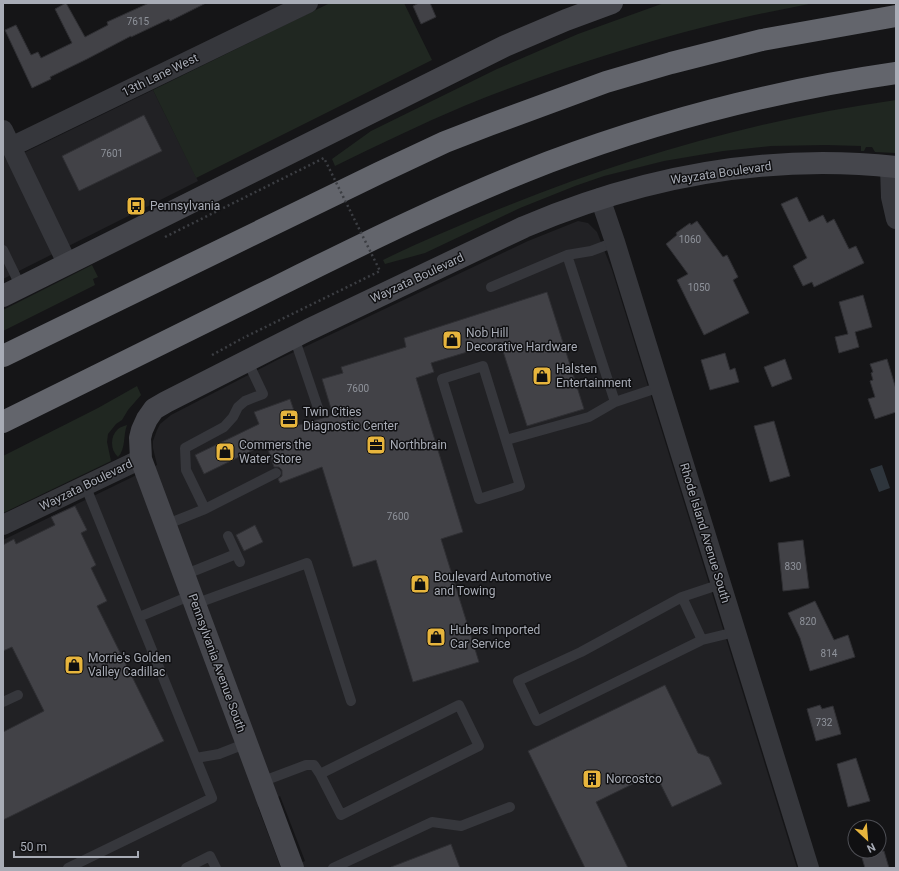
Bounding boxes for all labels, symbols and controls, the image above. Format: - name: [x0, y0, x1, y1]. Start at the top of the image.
- house number: 7615: [127, 16, 150, 27]
- street label: 13th Lane West: [120, 51, 200, 99]
- house number: 7601: [101, 148, 123, 159]
- street label: Wayzata Boulevard: [670, 159, 772, 187]
- bus stop icon: Pennsylvania: [125, 195, 147, 217]
- place label: Pennsylvania: [150, 199, 220, 213]
- house number: 1060: [679, 234, 702, 245]
- street label: Wayzata Boulevard: [368, 250, 466, 306]
- house number: 1050: [688, 282, 711, 293]
- place label: Nob Hill Decorative Hardware: [466, 326, 577, 354]
- shop icon: Nob Hill Decorative Hardware: [441, 329, 463, 351]
- place label: Halsten Entertainment: [556, 362, 632, 390]
- shop icon: Halsten Entertainment: [531, 365, 553, 387]
- house number: 7600: [347, 383, 370, 394]
- place label: Twin Cities Diagnostic Center: [303, 405, 398, 433]
- office icon: Twin Cities Diagnostic Center: [278, 408, 300, 430]
- office icon: Northbrain: [365, 434, 387, 456]
- place label: Commers the Water Store: [239, 438, 311, 466]
- place label: Northbrain: [390, 438, 447, 452]
- shop icon: Commers the Water Store: [214, 441, 236, 463]
- street label: Wayzata Boulevard: [37, 456, 135, 514]
- street label: Rhode Island Avenue South: [677, 461, 733, 605]
- house number: 7600: [387, 511, 410, 522]
- house number: 830: [785, 561, 802, 572]
- place label: Boulevard Automotive and Towing: [434, 570, 551, 598]
- shop icon: Boulevard Automotive and Towing: [409, 573, 431, 595]
- street label: Pennsylvania Avenue South: [185, 592, 249, 734]
- house number: 820: [800, 616, 817, 627]
- place label: Hubers Imported Car Service: [450, 623, 540, 651]
- shop icon: Hubers Imported Car Service: [425, 626, 447, 648]
- house number: 814: [821, 648, 838, 659]
- place label: Morrie's Golden Valley Cadillac: [88, 651, 171, 679]
- shop icon: Morrie's Golden Valley Cadillac: [63, 654, 85, 676]
- house number: 732: [816, 717, 833, 728]
- building icon: Norcostco: [581, 768, 603, 790]
- place label: Norcostco: [606, 772, 662, 786]
- north arrow: [847, 819, 887, 859]
- scale bar: [14, 833, 138, 859]
- text: 50 m: [20, 840, 47, 854]
- text: N: [865, 840, 878, 855]

